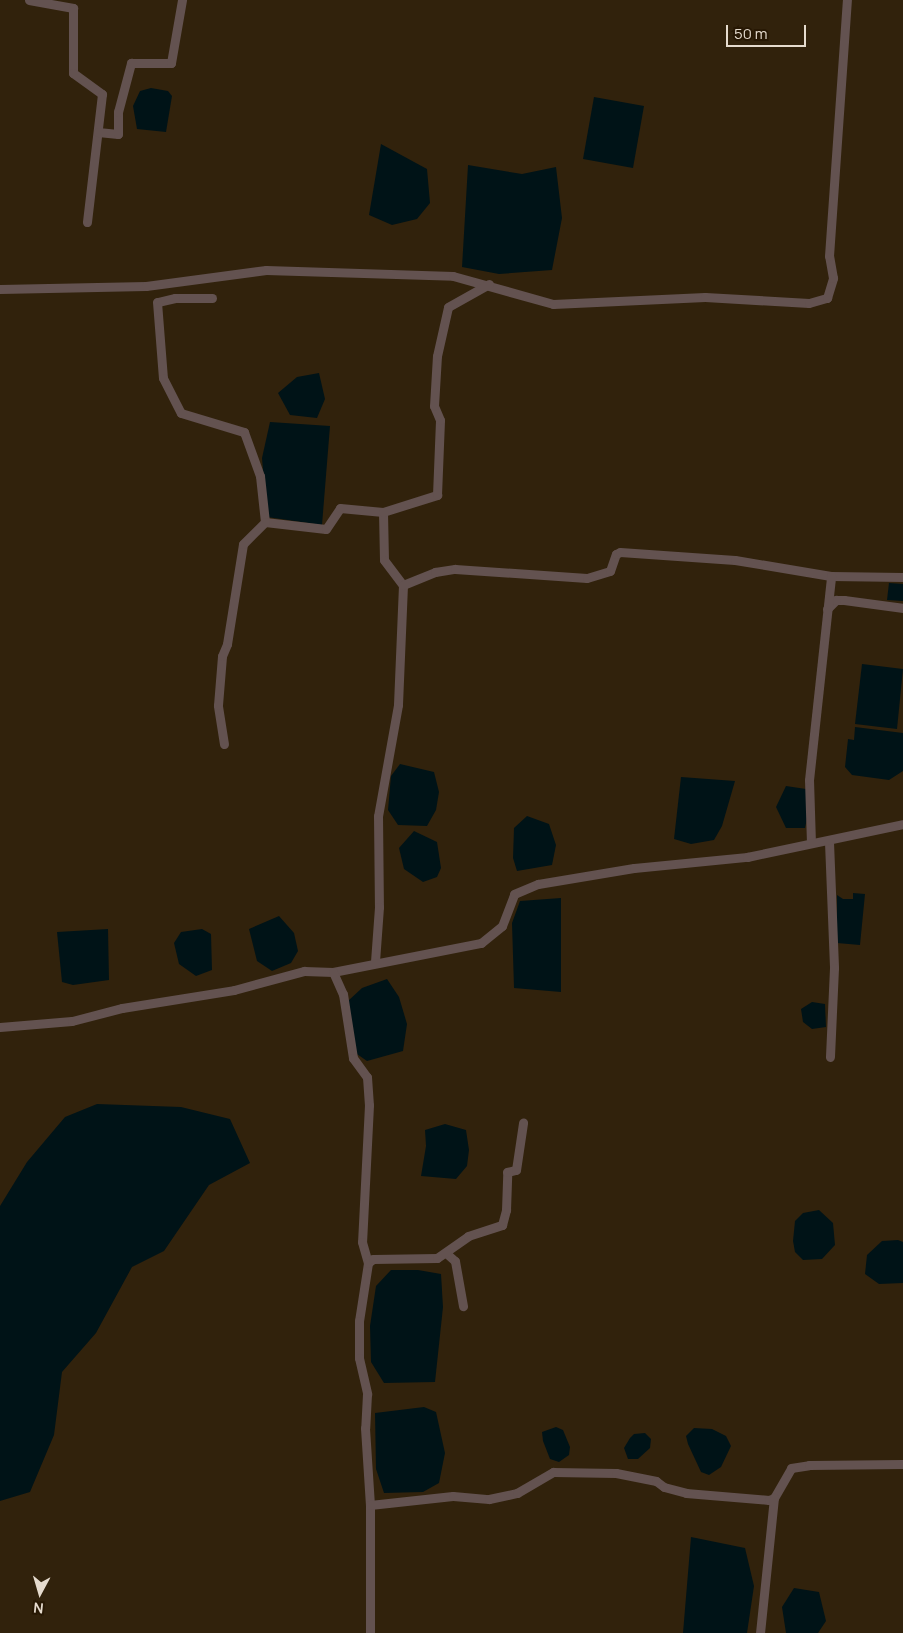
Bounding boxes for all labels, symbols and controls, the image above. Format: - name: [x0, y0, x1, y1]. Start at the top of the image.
- scale bar: [728, 15, 808, 47]
- text: 50 m: [734, 23, 768, 44]
- north arrow: [15, 1568, 65, 1618]
- text: N: [32, 1598, 44, 1618]

